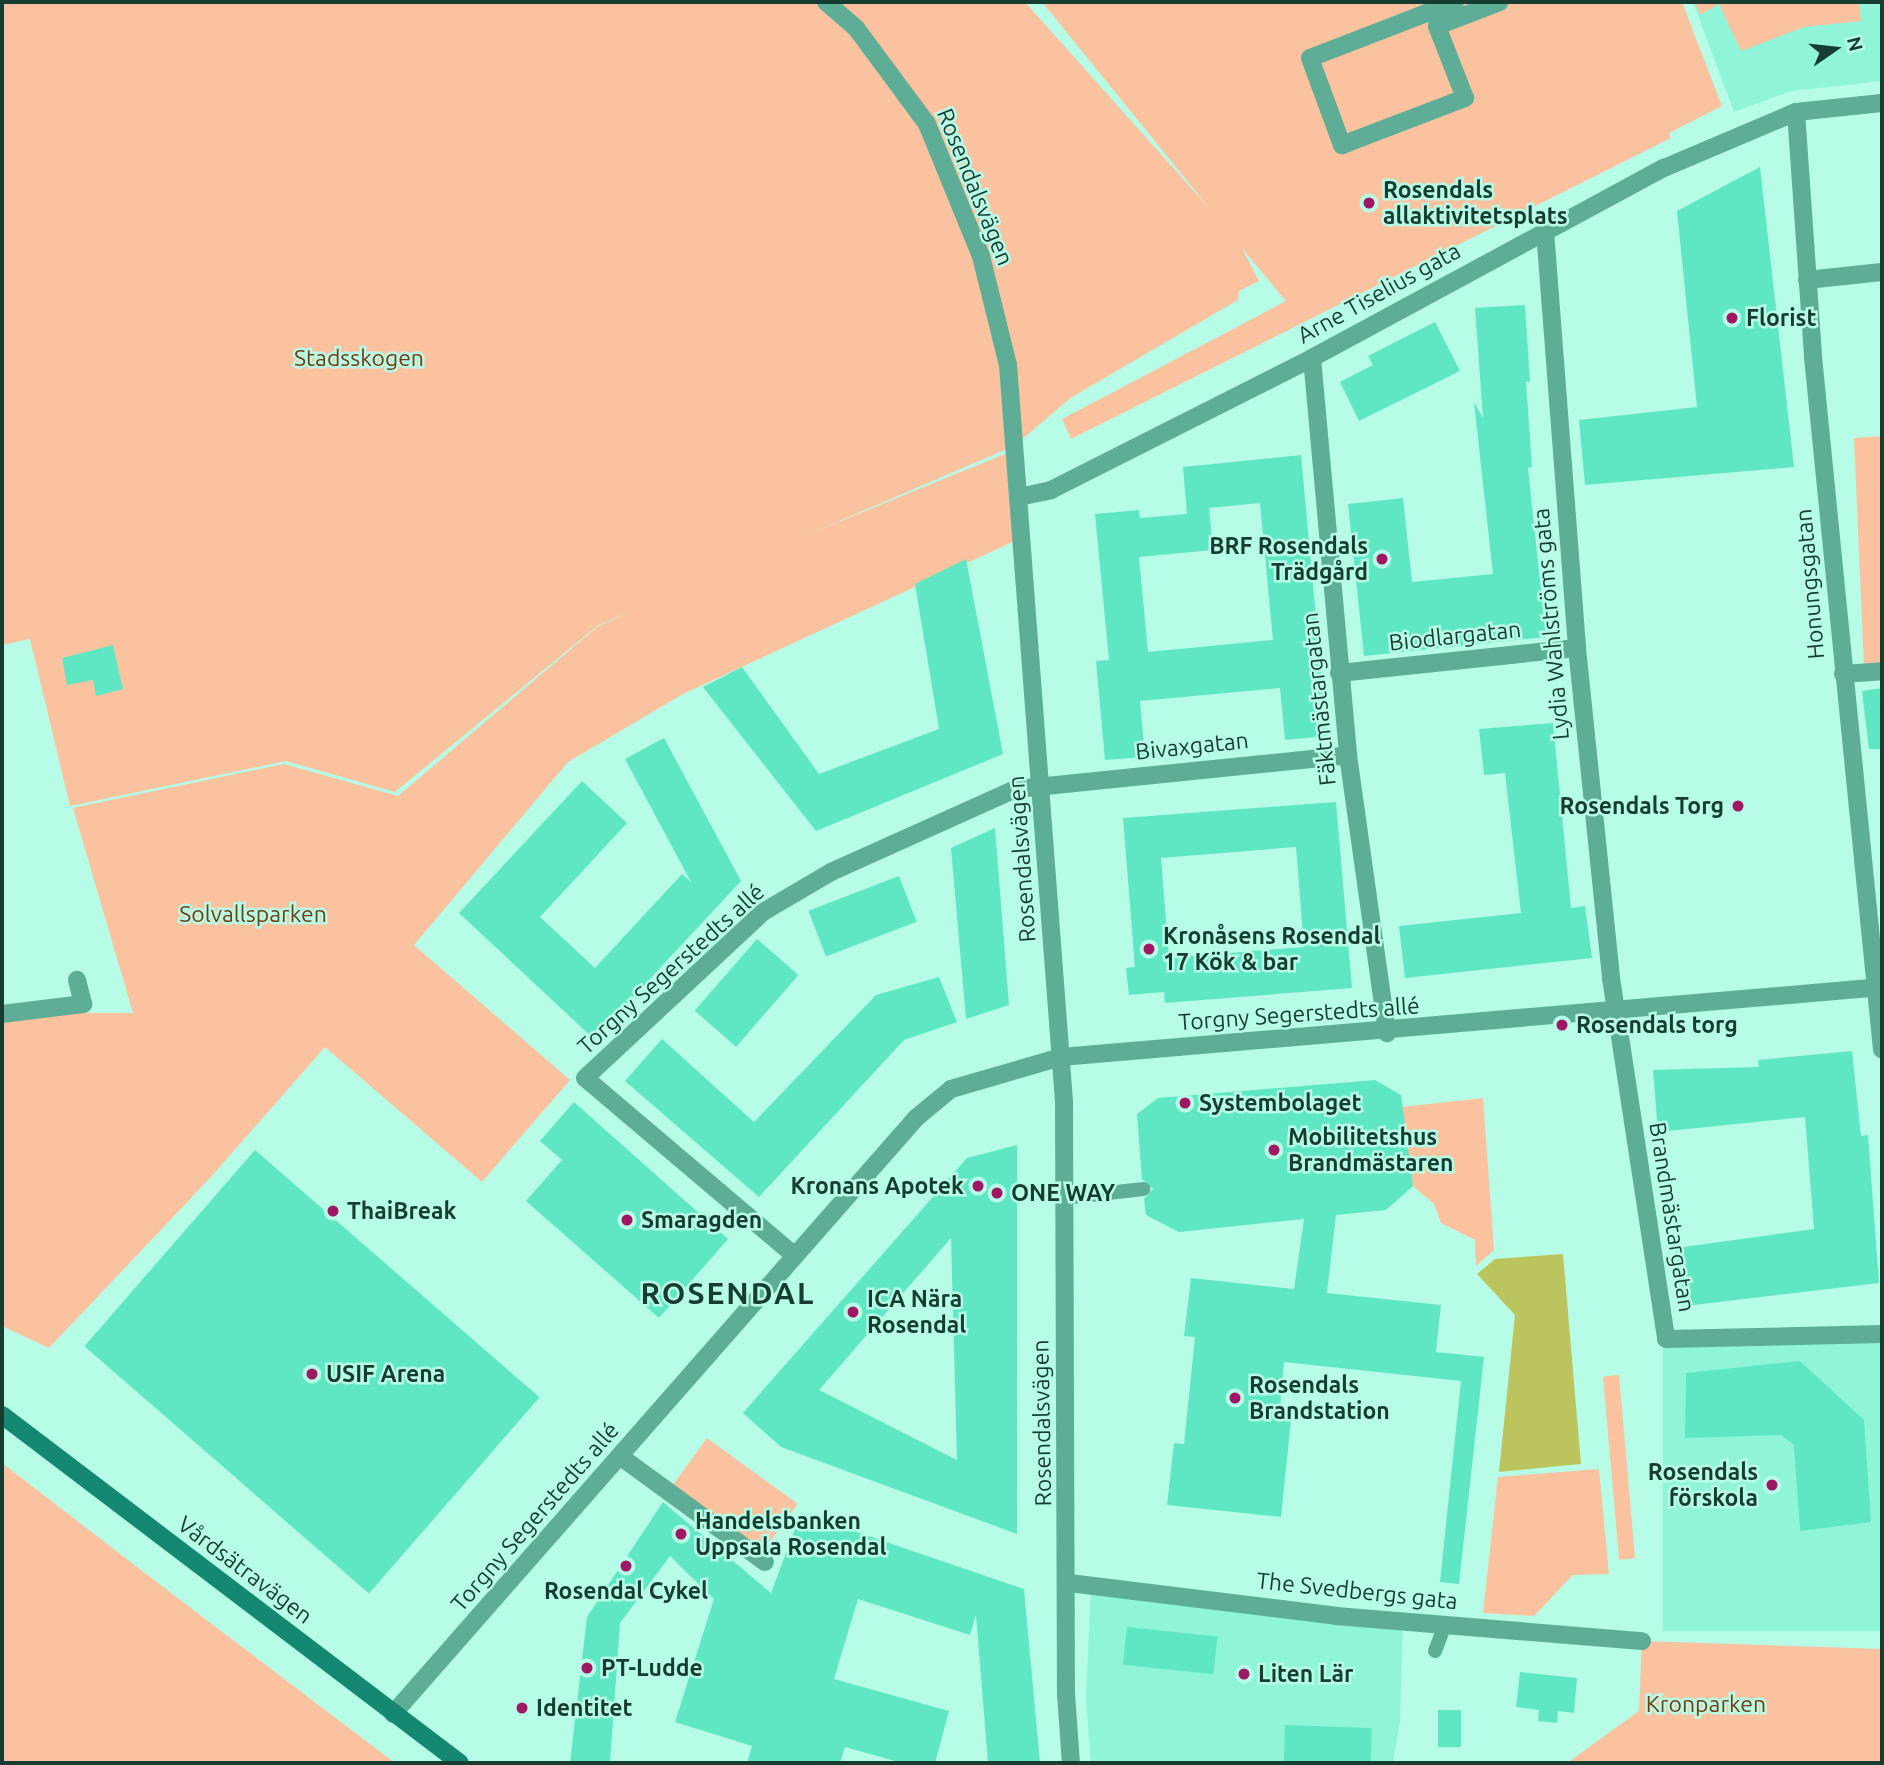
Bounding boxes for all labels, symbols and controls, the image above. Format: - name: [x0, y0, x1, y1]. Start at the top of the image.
- north arrow: [1800, 14, 1870, 84]
- text: N: [1843, 34, 1868, 53]
- street label: Rosendalsvägen: [931, 104, 1019, 270]
- place label: Rosendals allaktivitetsplats: [1383, 176, 1568, 230]
- marker: Rosendals allaktivitetsplats: [1361, 195, 1377, 211]
- street label: Arne Tiselius gata: [1293, 237, 1465, 349]
- place label: Florist: [1746, 304, 1816, 332]
- marker: Florist: [1724, 310, 1740, 326]
- park label: Stadsskogen: [294, 344, 424, 372]
- street label: Lydia Wahlströms gata: [1527, 507, 1575, 741]
- street label: Honungsgatan: [1790, 508, 1830, 660]
- place label: BRF Rosendals Trädgård: [1209, 532, 1368, 586]
- marker: BRF Rosendals Trädgård: [1374, 551, 1390, 567]
- street label: Fäktmästargatan: [1296, 611, 1342, 787]
- street label: Biodlargatan: [1388, 615, 1522, 657]
- street label: Bivaxgatan: [1134, 726, 1250, 766]
- street label: Rosendalsvägen: [1002, 775, 1042, 943]
- place label: Rosendals Torg: [1560, 792, 1724, 820]
- marker: Rosendals Torg: [1730, 798, 1746, 814]
- street label: Torgny Segerstedts allé: [572, 878, 770, 1060]
- park label: Solvallsparken: [179, 900, 327, 928]
- place label: Kronåsens Rosendal 17 Kök & bar: [1163, 922, 1381, 976]
- marker: Kronåsens Rosendal 17 Kök & bar: [1141, 941, 1157, 957]
- street label: Torgny Segerstedts allé: [1177, 992, 1421, 1036]
- place label: Rosendals torg: [1576, 1011, 1738, 1039]
- marker: Rosendals torg: [1554, 1017, 1570, 1033]
- place label: Systembolaget: [1199, 1089, 1361, 1117]
- marker: Systembolaget: [1177, 1095, 1193, 1111]
- street label: Brandmästargatan: [1643, 1120, 1701, 1314]
- place label: Mobilitetshus Brandmästaren: [1288, 1123, 1453, 1177]
- marker: Mobilitetshus Brandmästaren: [1266, 1142, 1282, 1158]
- place label: Kronans Apotek: [790, 1172, 964, 1200]
- marker: Kronans Apotek: [970, 1178, 986, 1194]
- place label: ONE WAY: [1011, 1179, 1115, 1207]
- marker: ONE WAY: [989, 1185, 1005, 1201]
- place label: ThaiBreak: [347, 1197, 456, 1225]
- marker: ThaiBreak: [325, 1203, 341, 1219]
- place label: Smaragden: [641, 1206, 762, 1234]
- marker: Smaragden: [619, 1212, 635, 1228]
- district label: ROSENDAL: [642, 1275, 814, 1311]
- place label: ICA Nära Rosendal: [867, 1285, 966, 1339]
- marker: ICA Nära Rosendal: [845, 1304, 861, 1320]
- street label: Rosendalsvägen: [1027, 1339, 1057, 1507]
- place label: USIF Arena: [326, 1360, 445, 1388]
- marker: USIF Arena: [304, 1366, 320, 1382]
- place label: Rosendals Brandstation: [1249, 1371, 1390, 1425]
- marker: Rosendals Brandstation: [1227, 1390, 1243, 1406]
- street label: Torgny Segerstedts allé: [445, 1417, 625, 1617]
- place label: Rosendals förskola: [1648, 1458, 1758, 1512]
- marker: Rosendals förskola: [1764, 1477, 1780, 1493]
- place label: Handelsbanken Uppsala Rosendal: [695, 1507, 886, 1561]
- street label: Vårdsätravägen: [172, 1510, 318, 1630]
- marker: Handelsbanken Uppsala Rosendal: [673, 1526, 689, 1542]
- marker: Rosendal Cykel: [618, 1558, 634, 1574]
- street label: The Svedbergs gata: [1255, 1567, 1459, 1615]
- place label: Rosendal Cykel: [544, 1577, 708, 1605]
- place label: PT-Ludde: [601, 1654, 703, 1682]
- marker: PT-Ludde: [579, 1660, 595, 1676]
- place label: Liten Lär: [1258, 1660, 1354, 1688]
- marker: Liten Lär: [1236, 1666, 1252, 1682]
- park label: Kronparken: [1646, 1690, 1766, 1718]
- place label: Identitet: [536, 1694, 632, 1722]
- marker: Identitet: [514, 1700, 530, 1716]

